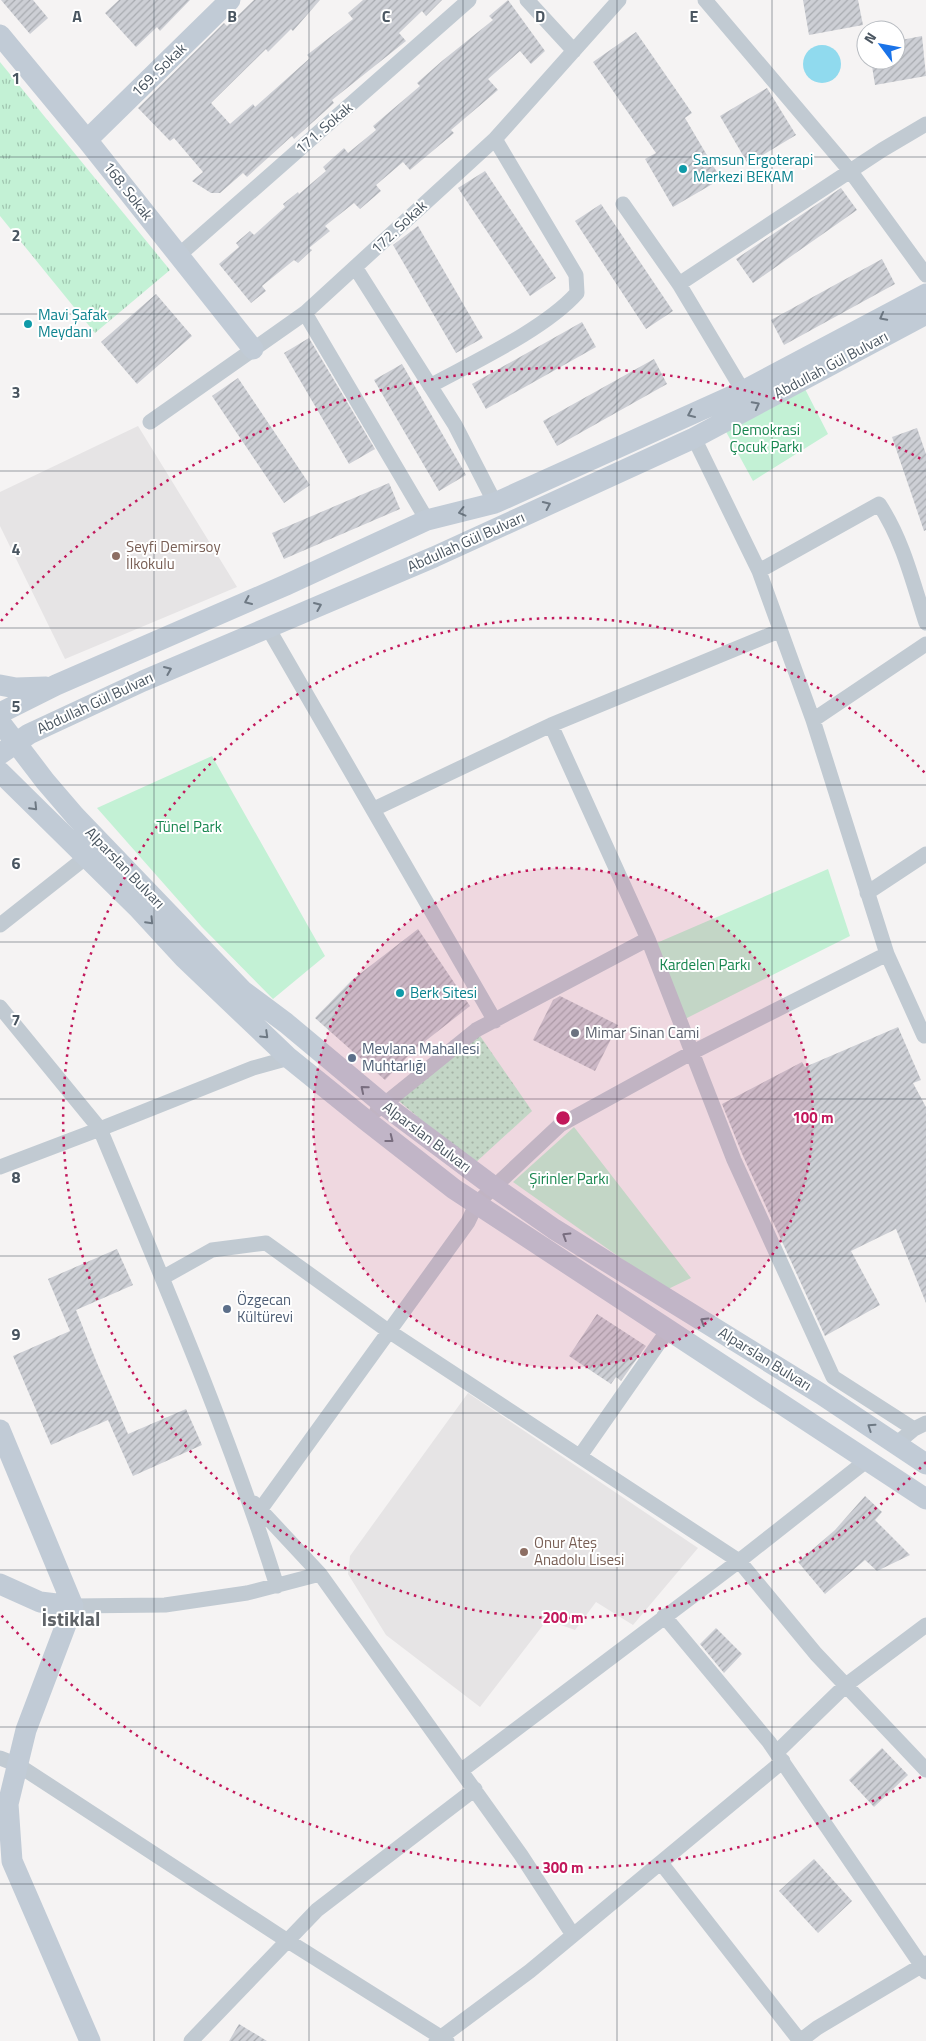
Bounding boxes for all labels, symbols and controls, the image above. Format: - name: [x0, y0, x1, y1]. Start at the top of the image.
- text: A: [72, 4, 82, 28]
- text: B: [227, 4, 237, 28]
- text: C: [382, 4, 391, 28]
- text: D: [535, 4, 545, 28]
- text: E: [690, 4, 699, 28]
- north arrow: [856, 20, 906, 70]
- text: N: [858, 28, 881, 48]
- street label: 169. Sokak: [126, 37, 192, 102]
- text: 1: [12, 66, 20, 90]
- street label: 171. Sokak: [290, 96, 357, 159]
- place label: Samsun Ergoterapi Merkezi BEKAM: [693, 148, 813, 188]
- street label: 168. Sokak: [98, 156, 159, 225]
- marker: Samsun Ergoterapi Merkezi BEKAM: [677, 163, 689, 175]
- street label: 172. Sokak: [365, 194, 432, 259]
- text: 2: [12, 223, 20, 247]
- place label: Mavi Şafak Meydanı: [38, 303, 107, 343]
- one-way arrow: [879, 310, 888, 320]
- marker: Mavi Şafak Meydanı: [22, 318, 34, 330]
- street label: Abdullah Gül Bulvarı: [770, 325, 892, 404]
- text: 3: [12, 380, 20, 404]
- one-way arrow: [751, 401, 760, 411]
- one-way arrow: [688, 408, 697, 418]
- park label: Demokrasi Çocuk Parkı: [730, 418, 802, 458]
- one-way arrow: [542, 501, 551, 512]
- street label: Abdullah Gül Bulvarı: [403, 505, 528, 578]
- one-way arrow: [457, 506, 466, 517]
- place label: Seyfi Demirsoy İlkokulu: [126, 535, 221, 575]
- text: 4: [12, 537, 21, 561]
- marker: Seyfi Demirsoy İlkokulu: [110, 550, 122, 562]
- one-way arrow: [244, 594, 253, 605]
- one-way arrow: [313, 602, 322, 613]
- street label: Abdullah Gül Bulvarı: [33, 665, 157, 740]
- one-way arrow: [164, 666, 172, 676]
- text: 5: [12, 694, 21, 718]
- one-way arrow: [28, 801, 37, 810]
- park label: Tünel Park: [156, 815, 222, 838]
- street label: Alparslan Bulvarı: [80, 822, 170, 914]
- text: 6: [12, 851, 21, 875]
- one-way arrow: [144, 915, 153, 924]
- park label: Kardelen Parkı: [660, 953, 750, 976]
- place label: Berk Sitesi: [410, 981, 477, 1004]
- marker: Berk Sitesi: [394, 987, 406, 999]
- text: 7: [12, 1008, 20, 1032]
- place label: Mimar Sinan Cami: [585, 1021, 699, 1044]
- marker: Mimar Sinan Cami: [569, 1027, 581, 1039]
- one-way arrow: [259, 1029, 268, 1038]
- place label: Mevlana Mahallesi Muhtarlığı: [362, 1037, 480, 1077]
- marker: Mevlana Mahallesi Muhtarlığı: [346, 1052, 358, 1064]
- one-way arrow: [361, 1085, 370, 1094]
- street label: Alparslan Bulvarı: [378, 1095, 477, 1178]
- text: 100 m: [792, 1106, 834, 1129]
- centre of rings: [554, 1109, 572, 1127]
- one-way arrow: [384, 1133, 394, 1142]
- text: 8: [12, 1165, 21, 1189]
- park label: Şirinler Parkı: [529, 1167, 609, 1190]
- one-way arrow: [562, 1233, 572, 1242]
- place label: Özgecan Kültürevi: [237, 1288, 293, 1328]
- marker: Özgecan Kültürevi: [221, 1303, 233, 1315]
- one-way arrow: [701, 1318, 710, 1328]
- street label: Alparslan Bulvarı: [714, 1321, 816, 1396]
- text: 9: [12, 1322, 21, 1346]
- one-way arrow: [867, 1424, 876, 1434]
- place label: Onur Ateş Anadolu Lisesi: [534, 1531, 624, 1571]
- marker: Onur Ateş Anadolu Lisesi: [518, 1546, 530, 1558]
- district label: İstiklal: [42, 1603, 100, 1634]
- text: 200 m: [542, 1606, 584, 1629]
- text: 300 m: [542, 1856, 584, 1879]

